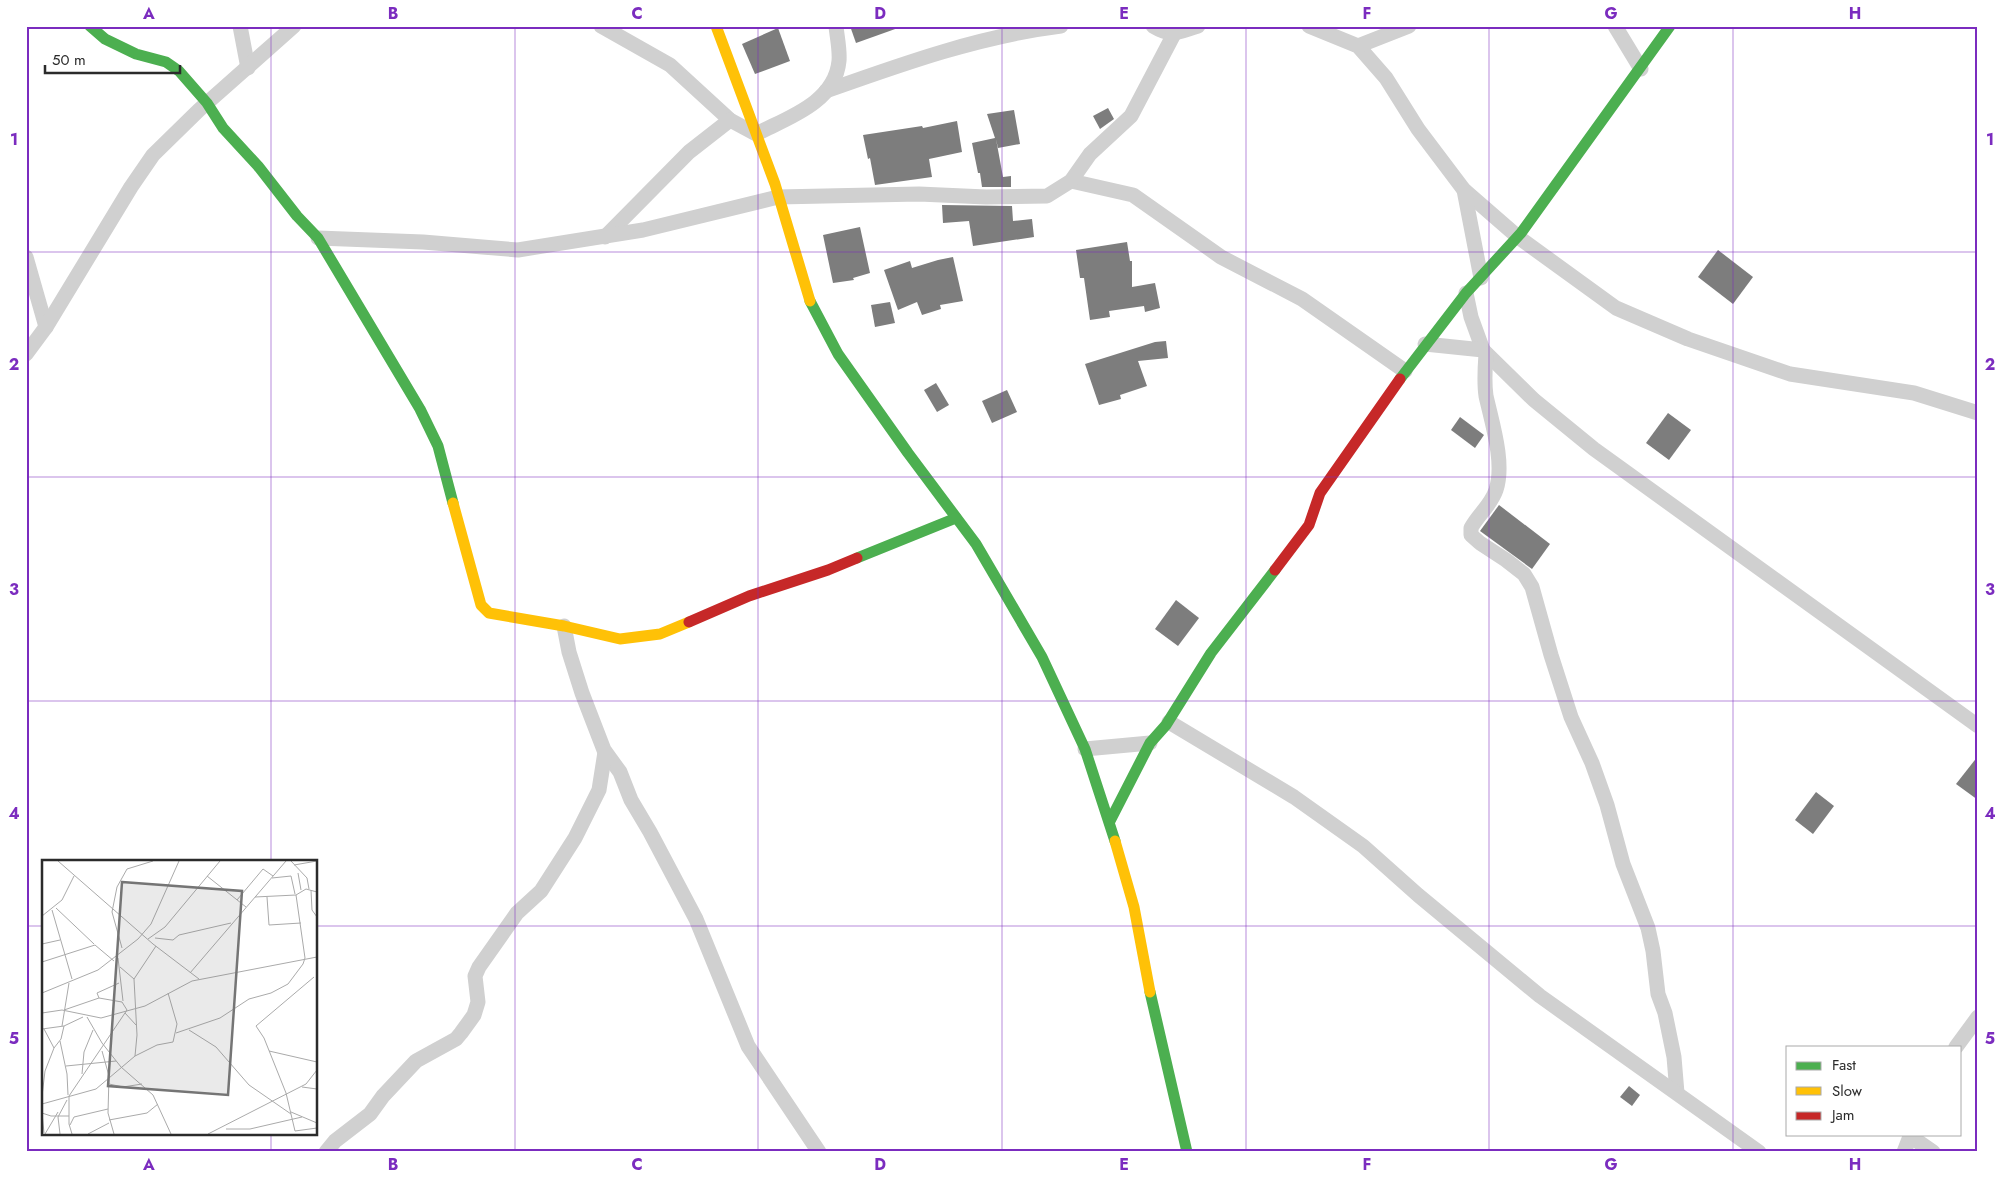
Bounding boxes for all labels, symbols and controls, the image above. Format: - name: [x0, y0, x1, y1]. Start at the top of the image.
- text: A: [142, 2, 155, 25]
- text: B: [388, 2, 398, 25]
- text: C: [631, 2, 643, 25]
- text: D: [874, 2, 886, 25]
- text: E: [1119, 2, 1129, 25]
- text: F: [1363, 2, 1371, 25]
- text: G: [1604, 2, 1618, 25]
- text: H: [1849, 2, 1861, 25]
- scale bar: [45, 42, 180, 74]
- text: 50 m: [52, 49, 86, 71]
- text: 1: [10, 128, 18, 151]
- text: 1: [1986, 128, 1994, 151]
- text: 2: [9, 353, 19, 376]
- text: 2: [1985, 353, 1995, 376]
- text: 3: [9, 578, 19, 601]
- text: 3: [1985, 578, 1995, 601]
- text: 4: [8, 802, 20, 825]
- text: 4: [1984, 802, 1996, 825]
- inset map: [42, 860, 318, 1136]
- text: 5: [9, 1027, 19, 1050]
- text: 5: [1985, 1027, 1995, 1050]
- legend: [1786, 1046, 1962, 1136]
- text: Fast: [1832, 1054, 1856, 1076]
- text: Slow: [1832, 1080, 1863, 1102]
- text: Jam: [1830, 1104, 1855, 1126]
- text: A: [142, 1153, 155, 1176]
- text: B: [388, 1153, 398, 1176]
- text: C: [631, 1153, 643, 1176]
- text: D: [874, 1153, 886, 1176]
- text: E: [1119, 1153, 1129, 1176]
- text: F: [1363, 1153, 1371, 1176]
- text: G: [1604, 1153, 1618, 1176]
- text: H: [1849, 1153, 1861, 1176]

